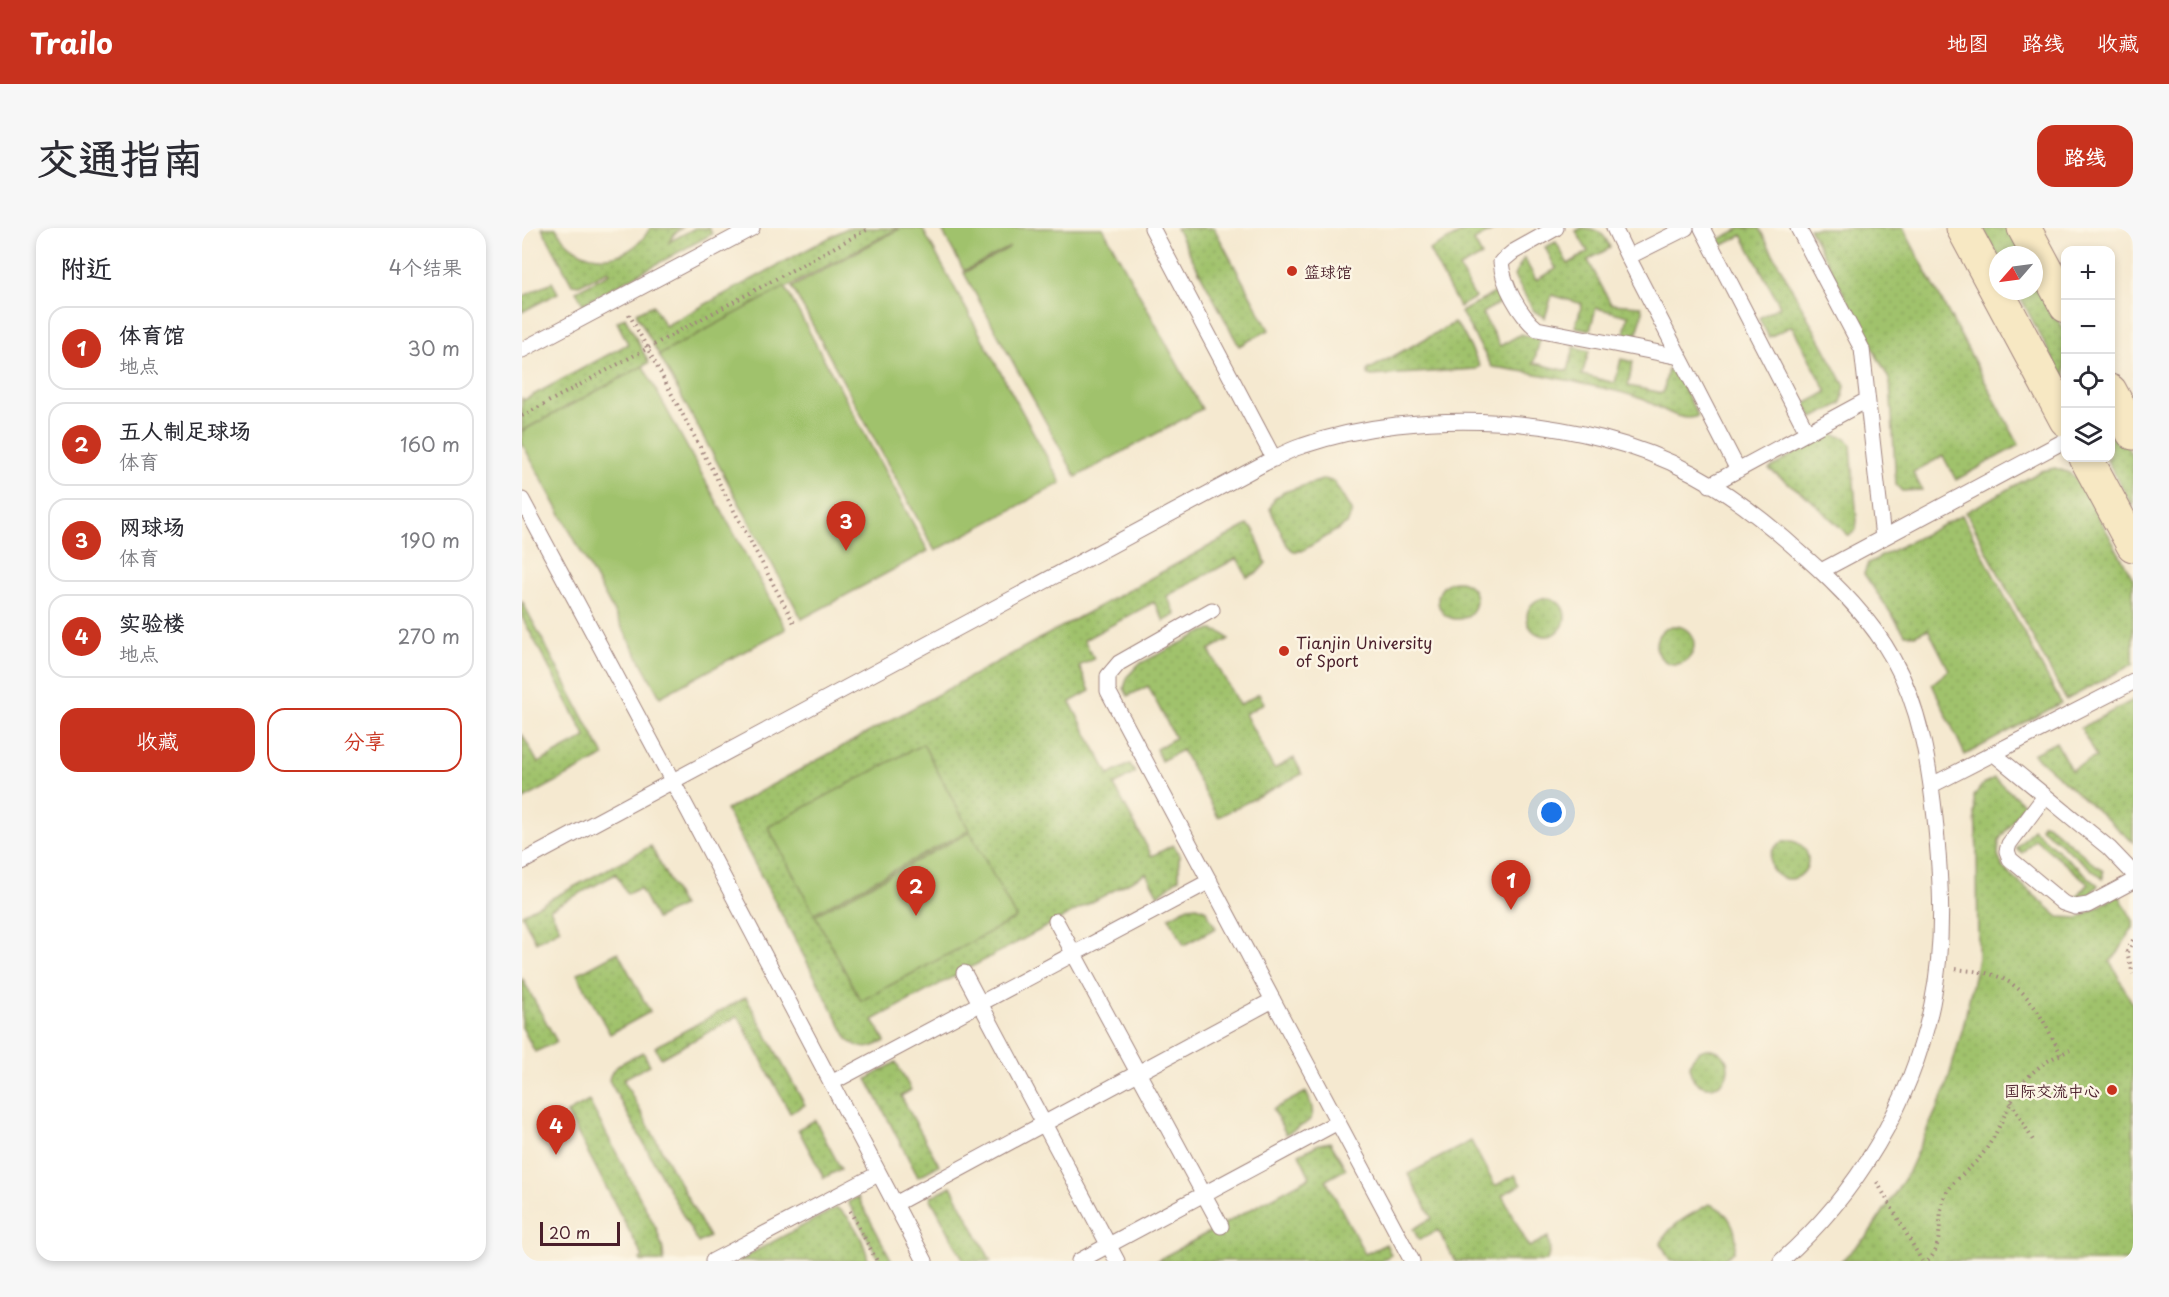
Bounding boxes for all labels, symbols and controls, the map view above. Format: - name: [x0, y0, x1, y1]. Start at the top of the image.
- text: Trailo: [30, 21, 113, 64]
- text: 地图: [1947, 26, 1989, 58]
- text: 路线: [2022, 26, 2064, 58]
- text: 收藏: [2097, 26, 2139, 58]
- text: 交通指南: [36, 125, 204, 188]
- button: 路线: [2037, 125, 2133, 187]
- north arrow: [1989, 246, 2043, 300]
- map controls: [2061, 246, 2115, 462]
- button: +: [2061, 246, 2115, 300]
- text: 附近: [60, 248, 112, 287]
- text: 4个结果: [389, 252, 462, 282]
- place label: 篮球馆: [1304, 259, 1352, 283]
- marker: 篮球馆: [1285, 264, 1299, 278]
- button: −: [2061, 300, 2115, 354]
- text: 体育馆: [119, 317, 185, 350]
- text: 1: [77, 333, 86, 363]
- text: 30 m: [407, 333, 460, 363]
- text: 地点: [119, 350, 159, 380]
- button: locate: [2061, 354, 2115, 408]
- button: layers: [2061, 408, 2115, 462]
- text: 五人制足球场: [119, 413, 251, 446]
- text: 2: [74, 429, 89, 459]
- text: 160 m: [400, 429, 460, 459]
- text: 体育: [119, 446, 159, 476]
- pin: 3: [826, 502, 866, 551]
- text: 网球场: [119, 509, 185, 542]
- text: 3: [75, 525, 88, 555]
- text: 190 m: [401, 525, 460, 555]
- text: 体育: [119, 542, 159, 572]
- text: 实验楼: [119, 605, 185, 638]
- text: 4: [75, 621, 88, 651]
- text: 270 m: [397, 621, 460, 651]
- place label: Tianjin University of Sport: [1296, 630, 1432, 672]
- text: 地点: [119, 638, 159, 668]
- marker: Tianjin University of Sport: [1277, 644, 1291, 658]
- button: 收藏: [60, 708, 255, 772]
- button: 分享: [267, 708, 462, 772]
- your location: [1537, 798, 1566, 827]
- pin: 1: [1492, 860, 1530, 910]
- pin: 2: [896, 866, 936, 916]
- place label: 国际交流中心: [2004, 1078, 2100, 1102]
- marker: 国际交流中心: [2105, 1083, 2119, 1097]
- pin: 4: [537, 1106, 576, 1155]
- scale bar: [540, 1219, 620, 1246]
- text: 20 m: [549, 1220, 590, 1244]

